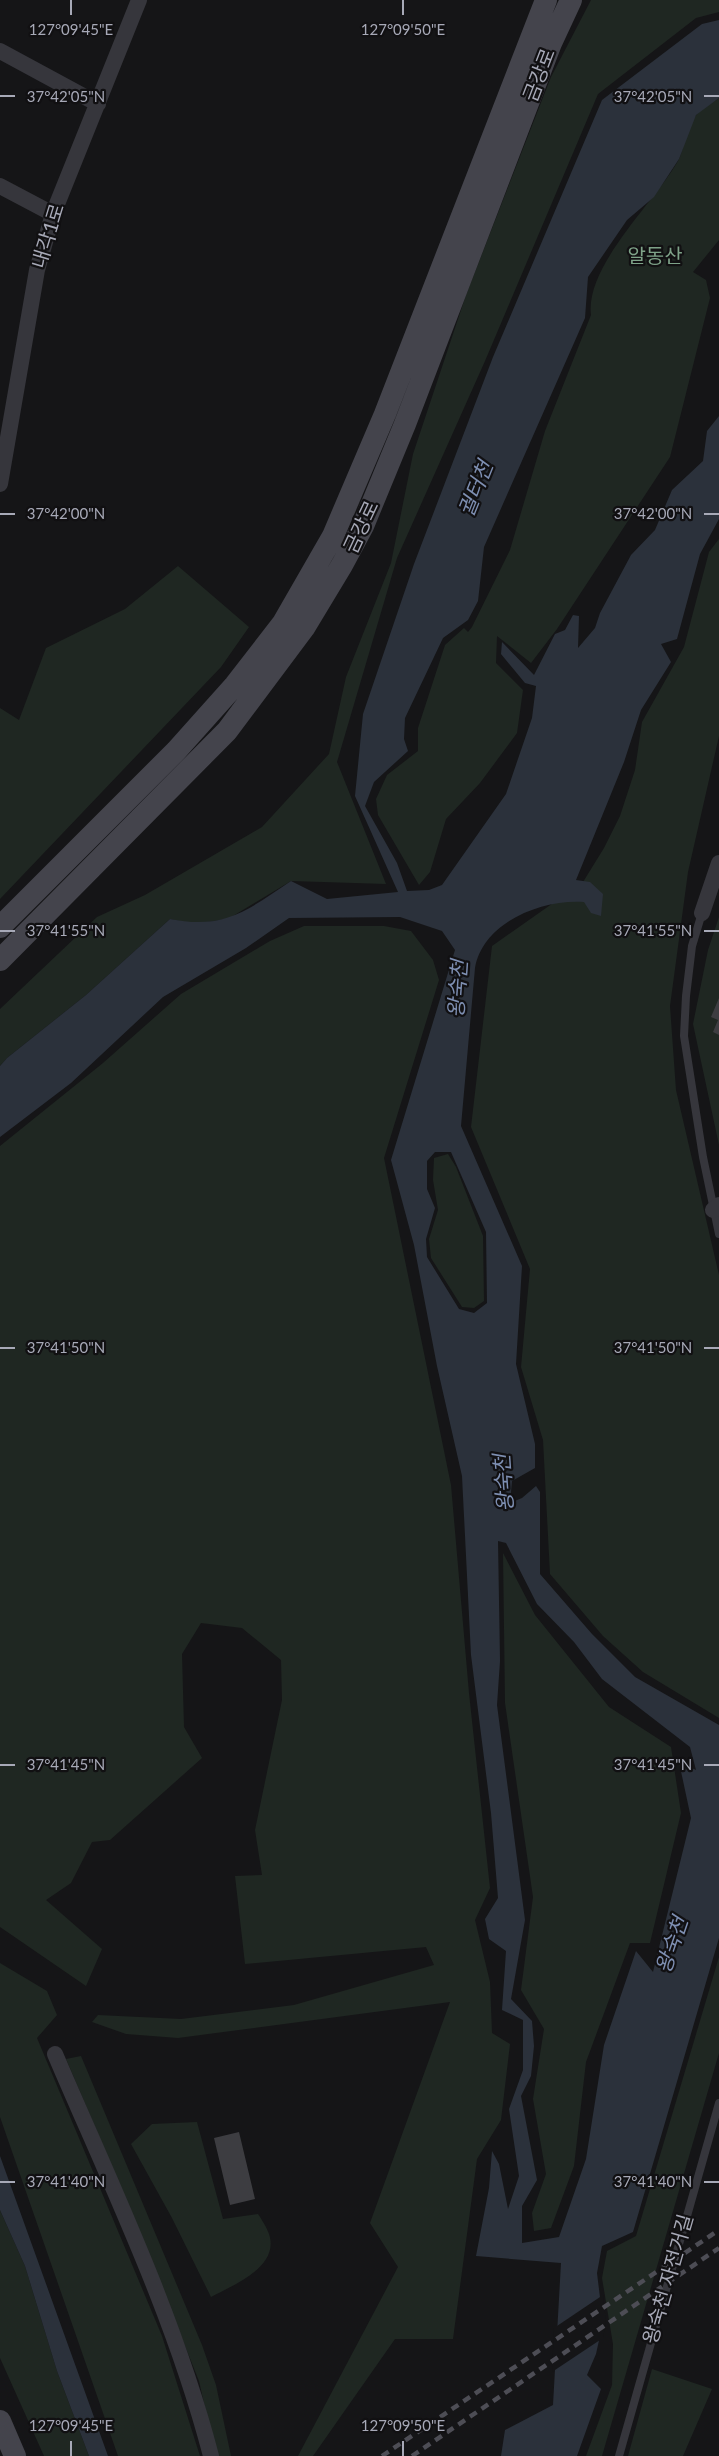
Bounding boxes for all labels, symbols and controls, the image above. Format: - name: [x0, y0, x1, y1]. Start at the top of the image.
- text: 127°09'45"E: [29, 20, 113, 38]
- text: 127°09'50"E: [361, 20, 445, 38]
- street label: 금강로: [517, 45, 559, 105]
- text: 37°42'05"N: [27, 87, 105, 105]
- text: 37°42'05"N: [614, 87, 692, 105]
- street label: 내각1로: [26, 200, 68, 271]
- park label: 알동산: [627, 243, 683, 267]
- water label: 궐터천: [452, 454, 498, 520]
- street label: 금강로: [338, 496, 383, 557]
- text: 37°42'00"N: [27, 504, 105, 522]
- text: 37°42'00"N: [614, 504, 692, 522]
- text: 37°41'55"N: [27, 921, 105, 939]
- text: 37°41'55"N: [614, 921, 692, 939]
- water label: 왕숙천: [442, 956, 471, 1019]
- text: 37°41'50"N: [27, 1338, 105, 1356]
- text: 37°41'50"N: [614, 1338, 692, 1356]
- water label: 왕숙천: [488, 1451, 517, 1513]
- text: 37°41'45"N: [27, 1755, 105, 1773]
- text: 37°41'45"N: [614, 1755, 692, 1773]
- water label: 왕숙천: [649, 1911, 693, 1976]
- text: 37°41'40"N: [27, 2172, 105, 2190]
- text: 37°41'40"N: [614, 2172, 692, 2190]
- street label: 왕숙천 자전거길: [637, 2211, 697, 2346]
- text: 127°09'45"E: [29, 2416, 113, 2434]
- text: 127°09'50"E: [361, 2416, 445, 2434]

